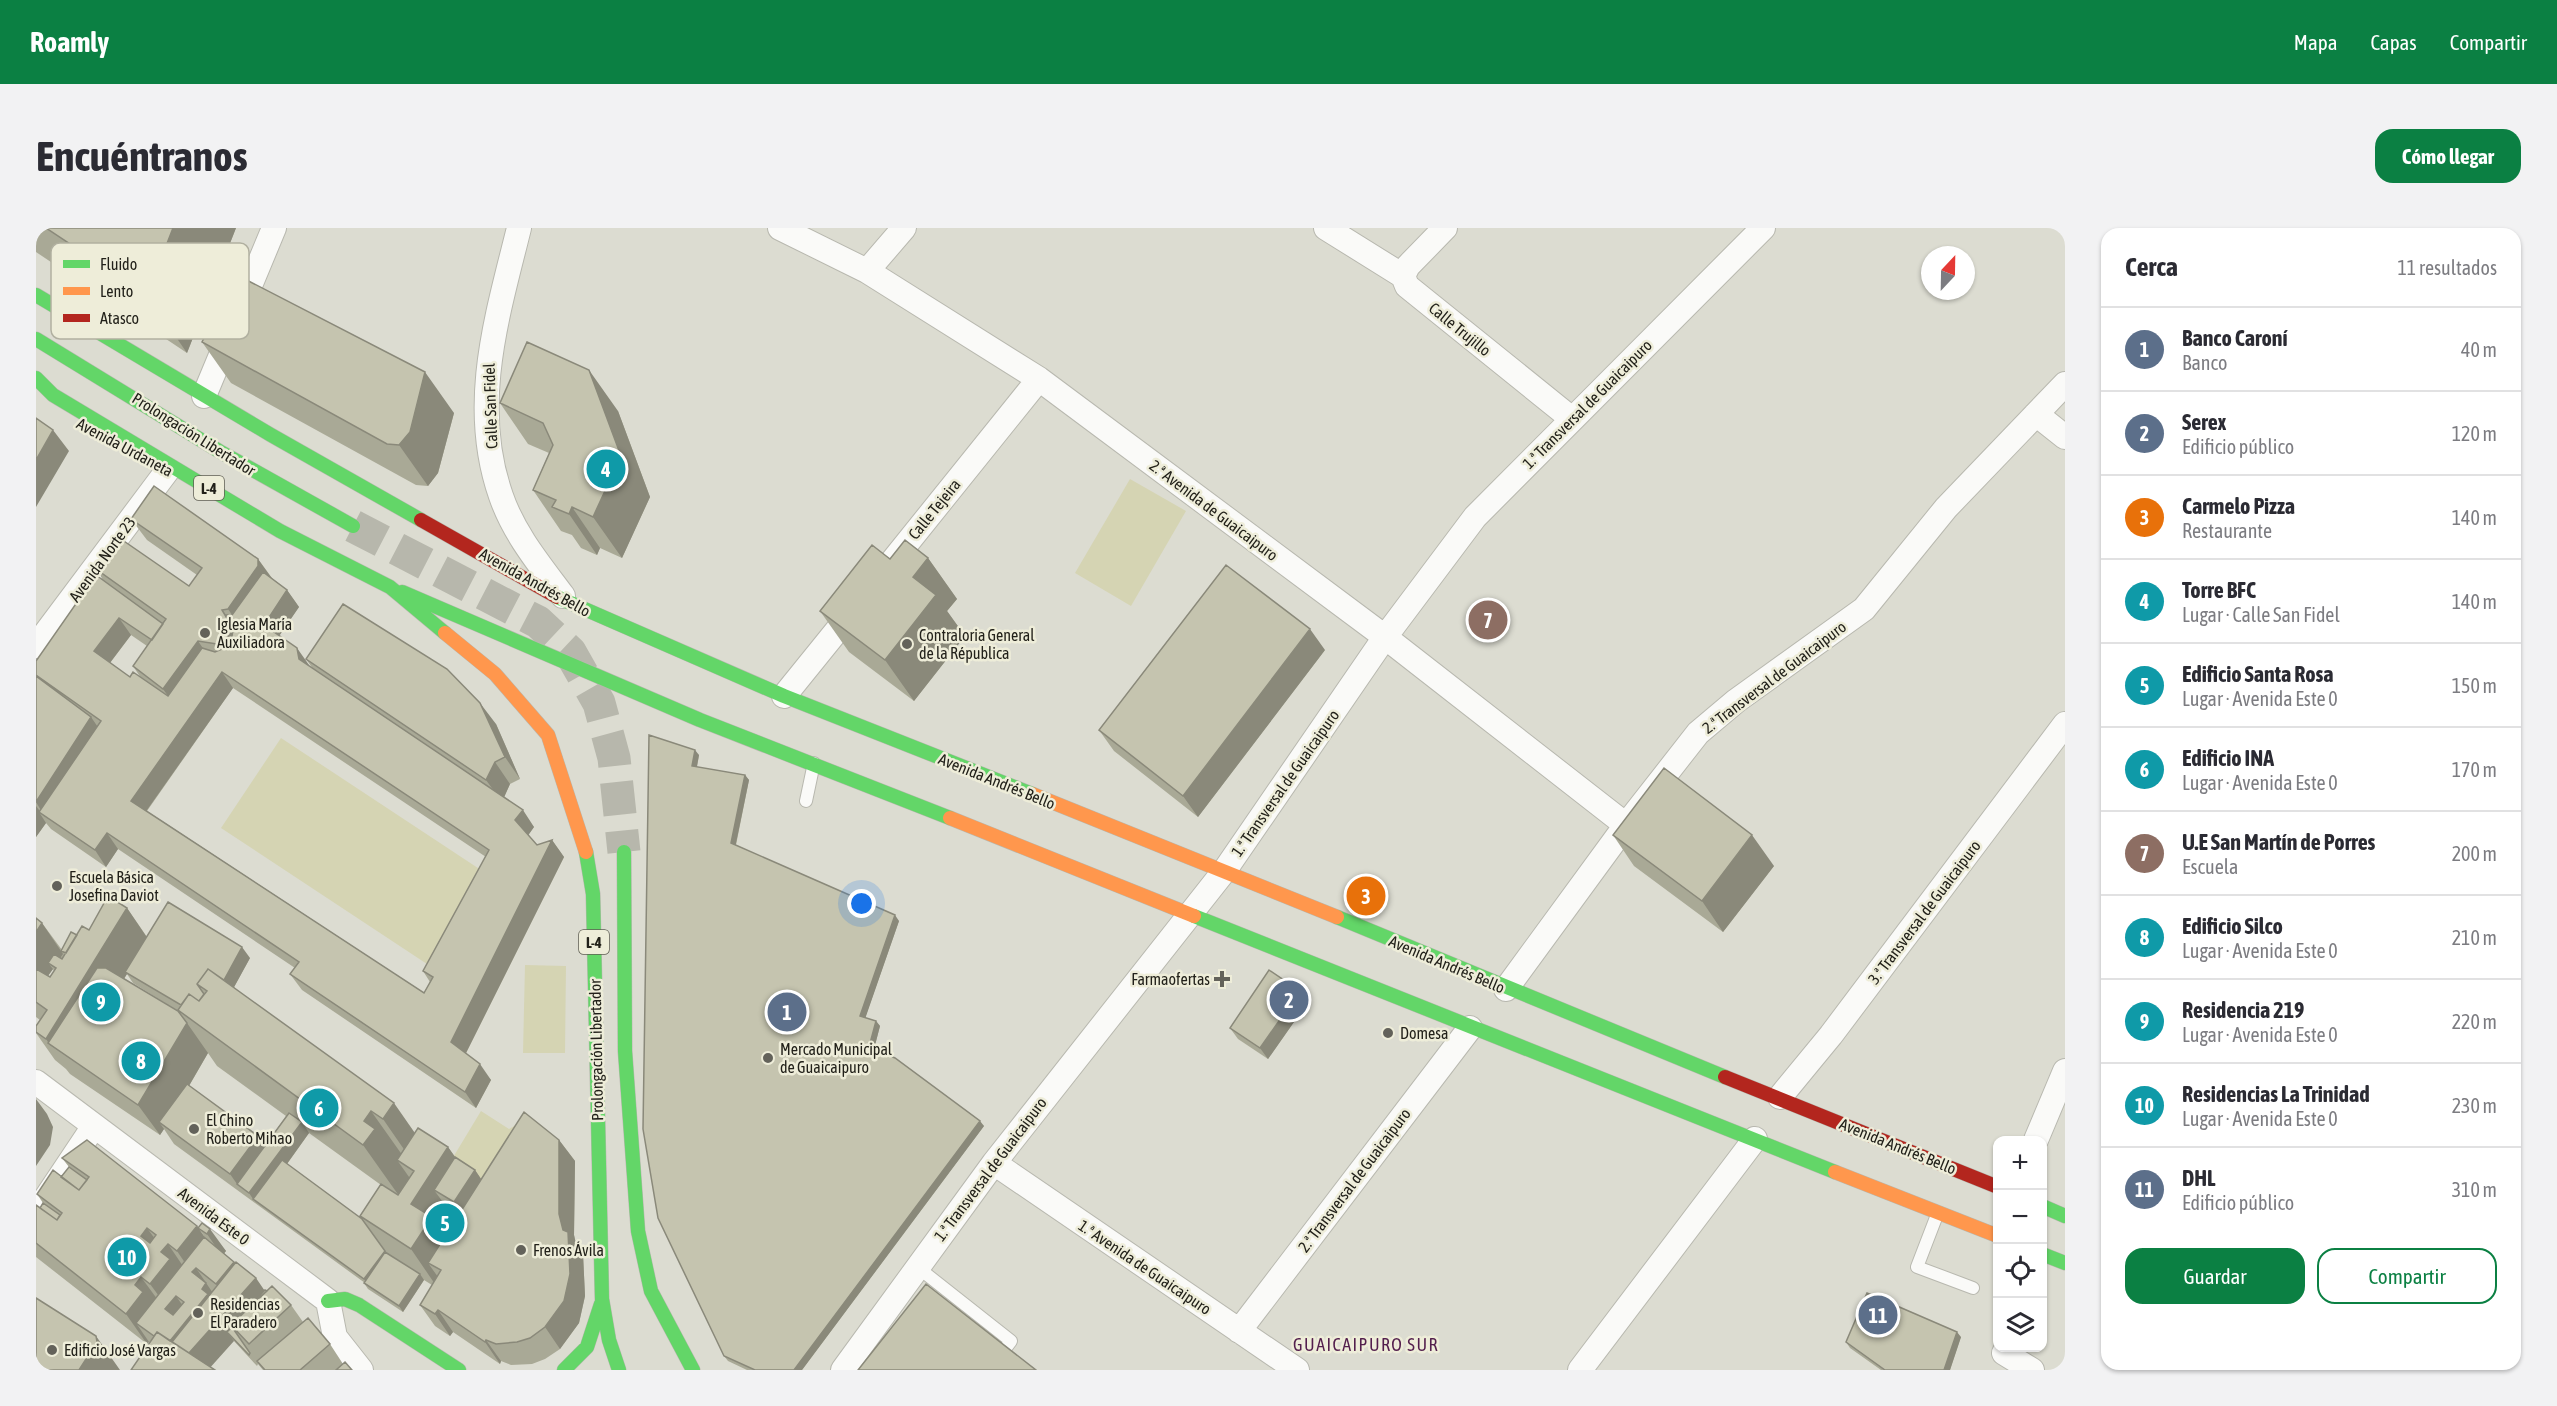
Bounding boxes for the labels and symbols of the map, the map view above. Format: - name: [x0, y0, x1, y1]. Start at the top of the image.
- legend: [51, 243, 249, 339]
- north arrow: [1921, 246, 1975, 300]
- text: Fluido: [100, 255, 137, 273]
- text: Lento: [100, 282, 133, 300]
- street label: Calle Trujillo: [1425, 299, 1494, 360]
- text: Atasco: [100, 309, 139, 327]
- street label: 1.ª Transversal de Guaicaipuro: [1519, 336, 1656, 473]
- street label: Calle San Fidel: [479, 362, 500, 449]
- street label: Prolongación Libertador: [129, 389, 259, 480]
- street label: Avenida Urdaneta: [74, 414, 176, 480]
- pin: 4: [586, 446, 626, 492]
- street label: 2.ª Avenida de Guaicaipuro: [1146, 456, 1282, 565]
- street label: Calle Tejeira: [904, 475, 964, 543]
- road number: L-4: [194, 476, 224, 500]
- street label: Avenida Norte 23: [65, 513, 139, 605]
- street label: Avenida Andrés Bello: [476, 544, 594, 620]
- pin: 7: [1468, 598, 1508, 642]
- place label: Iglesia María Auxiliadora: [217, 615, 292, 651]
- street label: 2.ª Transversal de Guaicaipuro: [1699, 617, 1850, 738]
- marker: Iglesia María Auxiliadora: [198, 626, 212, 640]
- place label: Contraloria General de la Républica: [919, 626, 1035, 663]
- marker: Contraloria General de la Républica: [900, 637, 914, 651]
- street label: 1.ª Transversal de Guaicaipuro: [1227, 706, 1343, 860]
- street label: Avenida Andrés Bello: [936, 749, 1058, 813]
- street label: 3.ª Transversal de Guaicaipuro: [1864, 837, 1985, 988]
- place label: Escuela Básica Josefina Daviot: [69, 868, 159, 904]
- pin: 3: [1346, 874, 1386, 918]
- marker: Escuela Básica Josefina Daviot: [50, 879, 64, 893]
- your location: [847, 889, 876, 918]
- road number: L-4: [579, 930, 609, 954]
- street label: Avenida Andrés Bello: [1386, 932, 1508, 996]
- place label: Farmaofertas: [1131, 970, 1210, 988]
- marker: Farmaofertas: [1215, 972, 1229, 986]
- pin: 2: [1270, 978, 1308, 1022]
- street label: Prolongación Libertador: [586, 979, 607, 1121]
- pin: 9: [82, 980, 120, 1024]
- pin: 1: [768, 990, 807, 1034]
- place label: Domesa: [1400, 1024, 1448, 1042]
- marker: Domesa: [1381, 1026, 1395, 1040]
- pin: 8: [122, 1038, 160, 1084]
- place label: Mercado Municipal de Guaicaipuro: [780, 1040, 893, 1077]
- marker: Mercado Municipal de Guaicaipuro: [761, 1051, 775, 1065]
- pin: 6: [300, 1086, 338, 1130]
- street label: 1.ª Transversal de Guaicaipuro: [930, 1094, 1051, 1245]
- street label: 2.ª Transversal de Guaicaipuro: [1294, 1105, 1415, 1256]
- place label: El Chino Roberto Mihao: [206, 1111, 292, 1147]
- street label: Avenida Andrés Bello: [1837, 1114, 1959, 1178]
- marker: El Chino Roberto Mihao: [187, 1122, 201, 1136]
- street label: Avenida Este 0: [175, 1184, 253, 1248]
- pin: 5: [426, 1200, 464, 1246]
- street label: 1.ª Avenida de Guaicaipuro: [1075, 1216, 1215, 1319]
- pin: 10: [108, 1234, 146, 1280]
- place label: Frenos Ávila: [533, 1241, 604, 1259]
- marker: Frenos Ávila: [514, 1243, 528, 1257]
- pin: 11: [1858, 1292, 1898, 1338]
- place label: Residencias El Paradero: [210, 1295, 280, 1331]
- marker: Residencias El Paradero: [191, 1306, 205, 1320]
- district label: GUAICAIPURO SUR: [1293, 1334, 1439, 1355]
- place label: Edificio José Vargas: [64, 1341, 176, 1360]
- marker: Edificio José Vargas: [45, 1343, 59, 1357]

